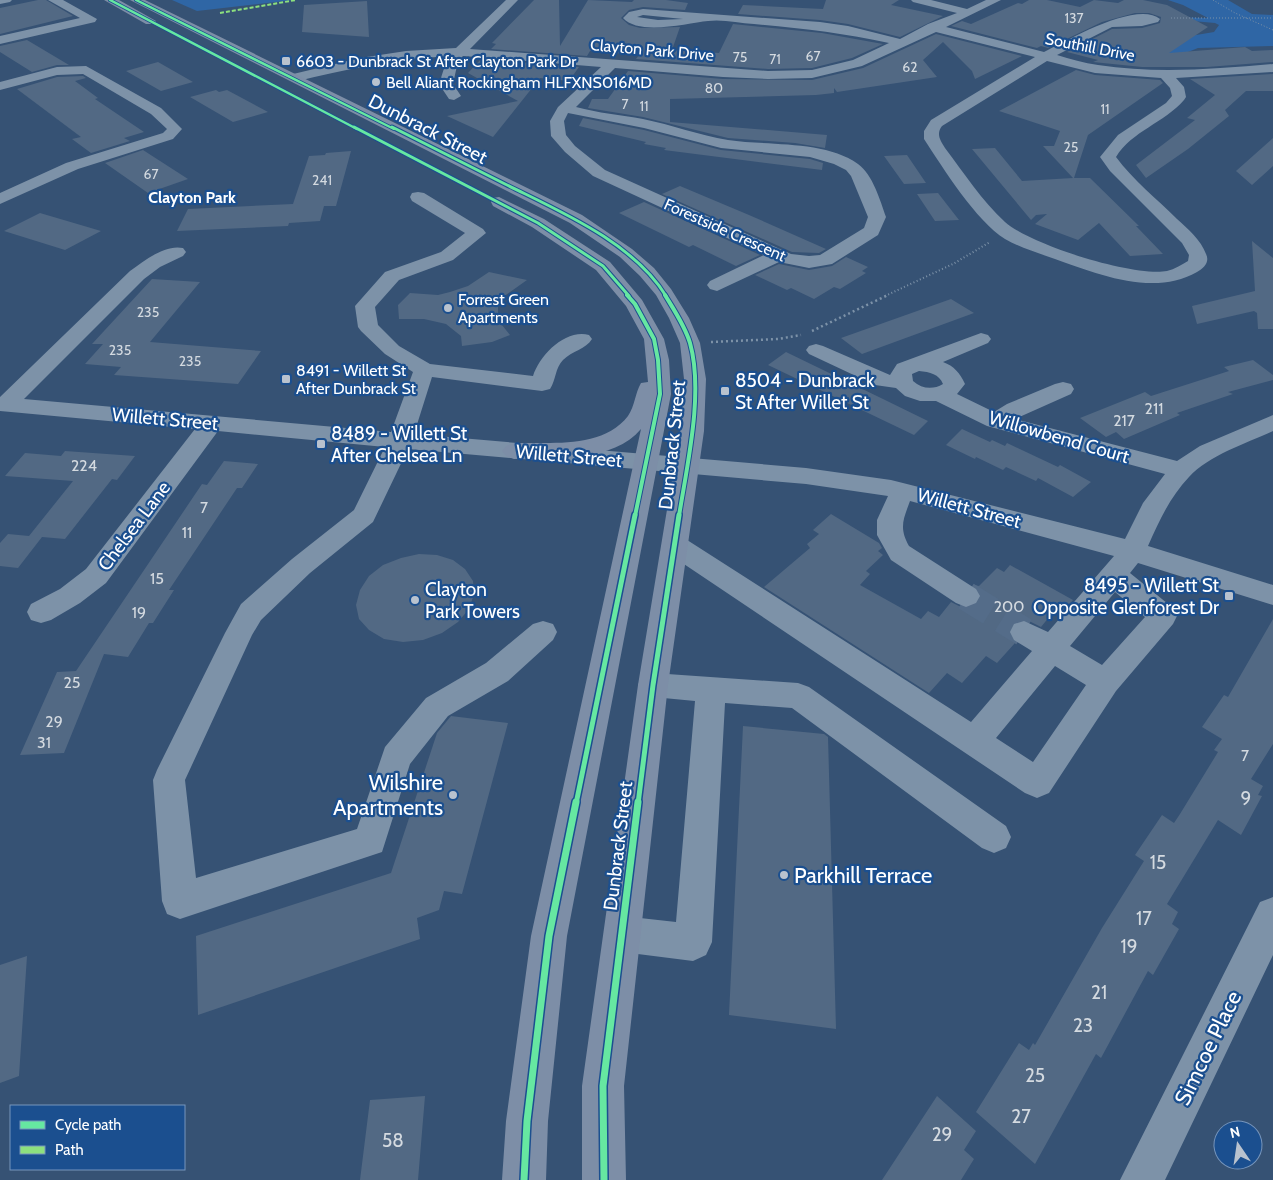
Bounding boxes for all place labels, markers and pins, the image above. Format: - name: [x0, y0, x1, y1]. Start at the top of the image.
- place label: 6603 - Dunbrack St After Clayton Park Dr: [296, 52, 577, 71]
- marker: 6603 - Dunbrack St After Clayton Park Dr: [280, 55, 292, 67]
- place label: Bell Aliant Rockingham HLFXNS016MD: [386, 73, 652, 92]
- marker: Bell Aliant Rockingham HLFXNS016MD: [370, 76, 382, 88]
- place label: Forrest Green Apartments: [458, 290, 549, 327]
- marker: Forrest Green Apartments: [442, 302, 454, 314]
- place label: 8491 - Willett St After Dunbrack St: [296, 361, 417, 398]
- place label: 8504 - Dunbrack St After Willet St: [735, 369, 875, 414]
- marker: 8491 - Willett St After Dunbrack St: [280, 373, 292, 385]
- marker: 8504 - Dunbrack St After Willet St: [719, 385, 731, 397]
- place label: 8489 - Willett St After Chelsea Ln: [331, 422, 468, 467]
- marker: 8489 - Willett St After Chelsea Ln: [315, 438, 327, 450]
- place label: 8495 - Willett St Opposite Glenforest Dr: [1033, 574, 1220, 619]
- place label: Clayton Park Towers: [425, 578, 520, 623]
- marker: 8495 - Willett St Opposite Glenforest Dr: [1223, 590, 1235, 602]
- marker: Clayton Park Towers: [409, 594, 421, 606]
- place label: Wilshire Apartments: [333, 769, 443, 821]
- marker: Wilshire Apartments: [447, 789, 459, 801]
- place label: Parkhill Terrace: [794, 862, 932, 889]
- marker: Parkhill Terrace: [778, 869, 790, 881]

